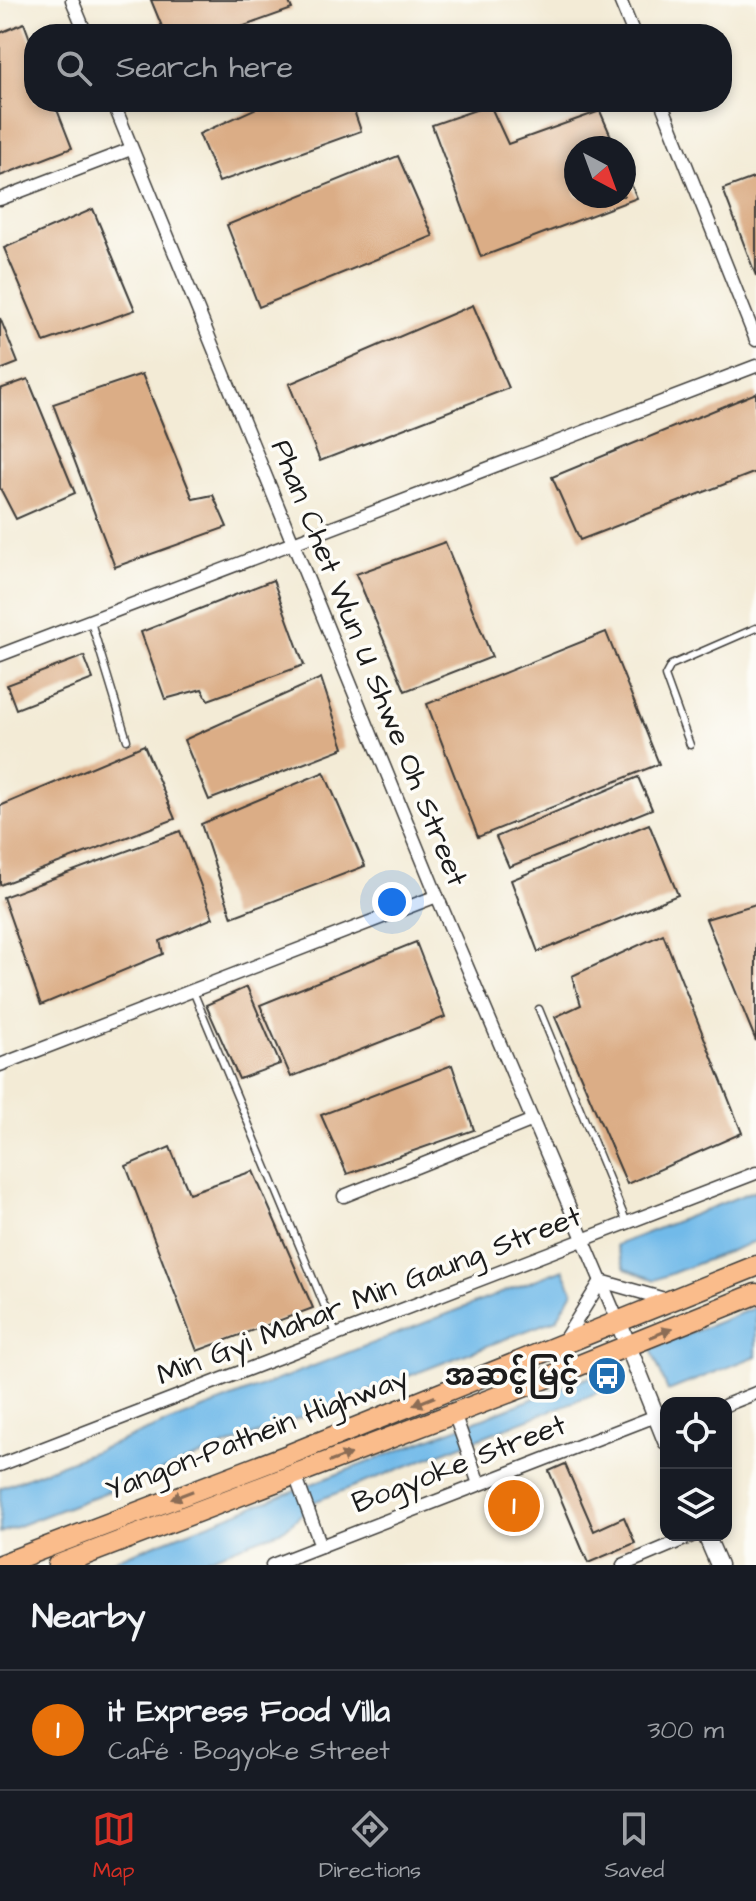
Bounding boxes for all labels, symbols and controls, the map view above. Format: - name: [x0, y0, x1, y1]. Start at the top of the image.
- search box: [24, 24, 732, 112]
- icon: search: [52, 46, 96, 90]
- text: Search here: [116, 47, 293, 89]
- north arrow: [564, 136, 636, 208]
- street label: Phan Chet Wun U Shwe Oh Street: [260, 433, 478, 893]
- your location: [372, 882, 412, 922]
- street label: Min Gyi Mahar Min Gaung Street: [151, 1195, 588, 1397]
- one-way arrow: [649, 1326, 673, 1339]
- place label: အဆင့်မြင့်: [445, 1354, 579, 1399]
- bus stop icon: အဆင့်မြင့်: [586, 1355, 628, 1397]
- street label: Yangon-Pathein Highway: [100, 1357, 415, 1512]
- one-way arrow: [412, 1395, 436, 1408]
- map controls: [660, 1397, 732, 1541]
- button: locate: [660, 1397, 732, 1469]
- street label: Bogyoke Street: [346, 1404, 572, 1525]
- one-way arrow: [328, 1451, 352, 1464]
- button: layers: [660, 1469, 732, 1541]
- pin: 1: [488, 1476, 540, 1536]
- one-way arrow: [170, 1489, 194, 1502]
- text: Nearby: [32, 1593, 146, 1641]
- text: it Express Food Villa: [108, 1691, 390, 1733]
- text: 1: [56, 1712, 60, 1748]
- text: 300 m: [647, 1712, 724, 1748]
- text: Café · Bogyoke Street: [108, 1733, 390, 1769]
- tab: Map: [92, 1807, 136, 1886]
- tab: Directions: [319, 1807, 421, 1886]
- tab: Saved: [604, 1807, 664, 1886]

